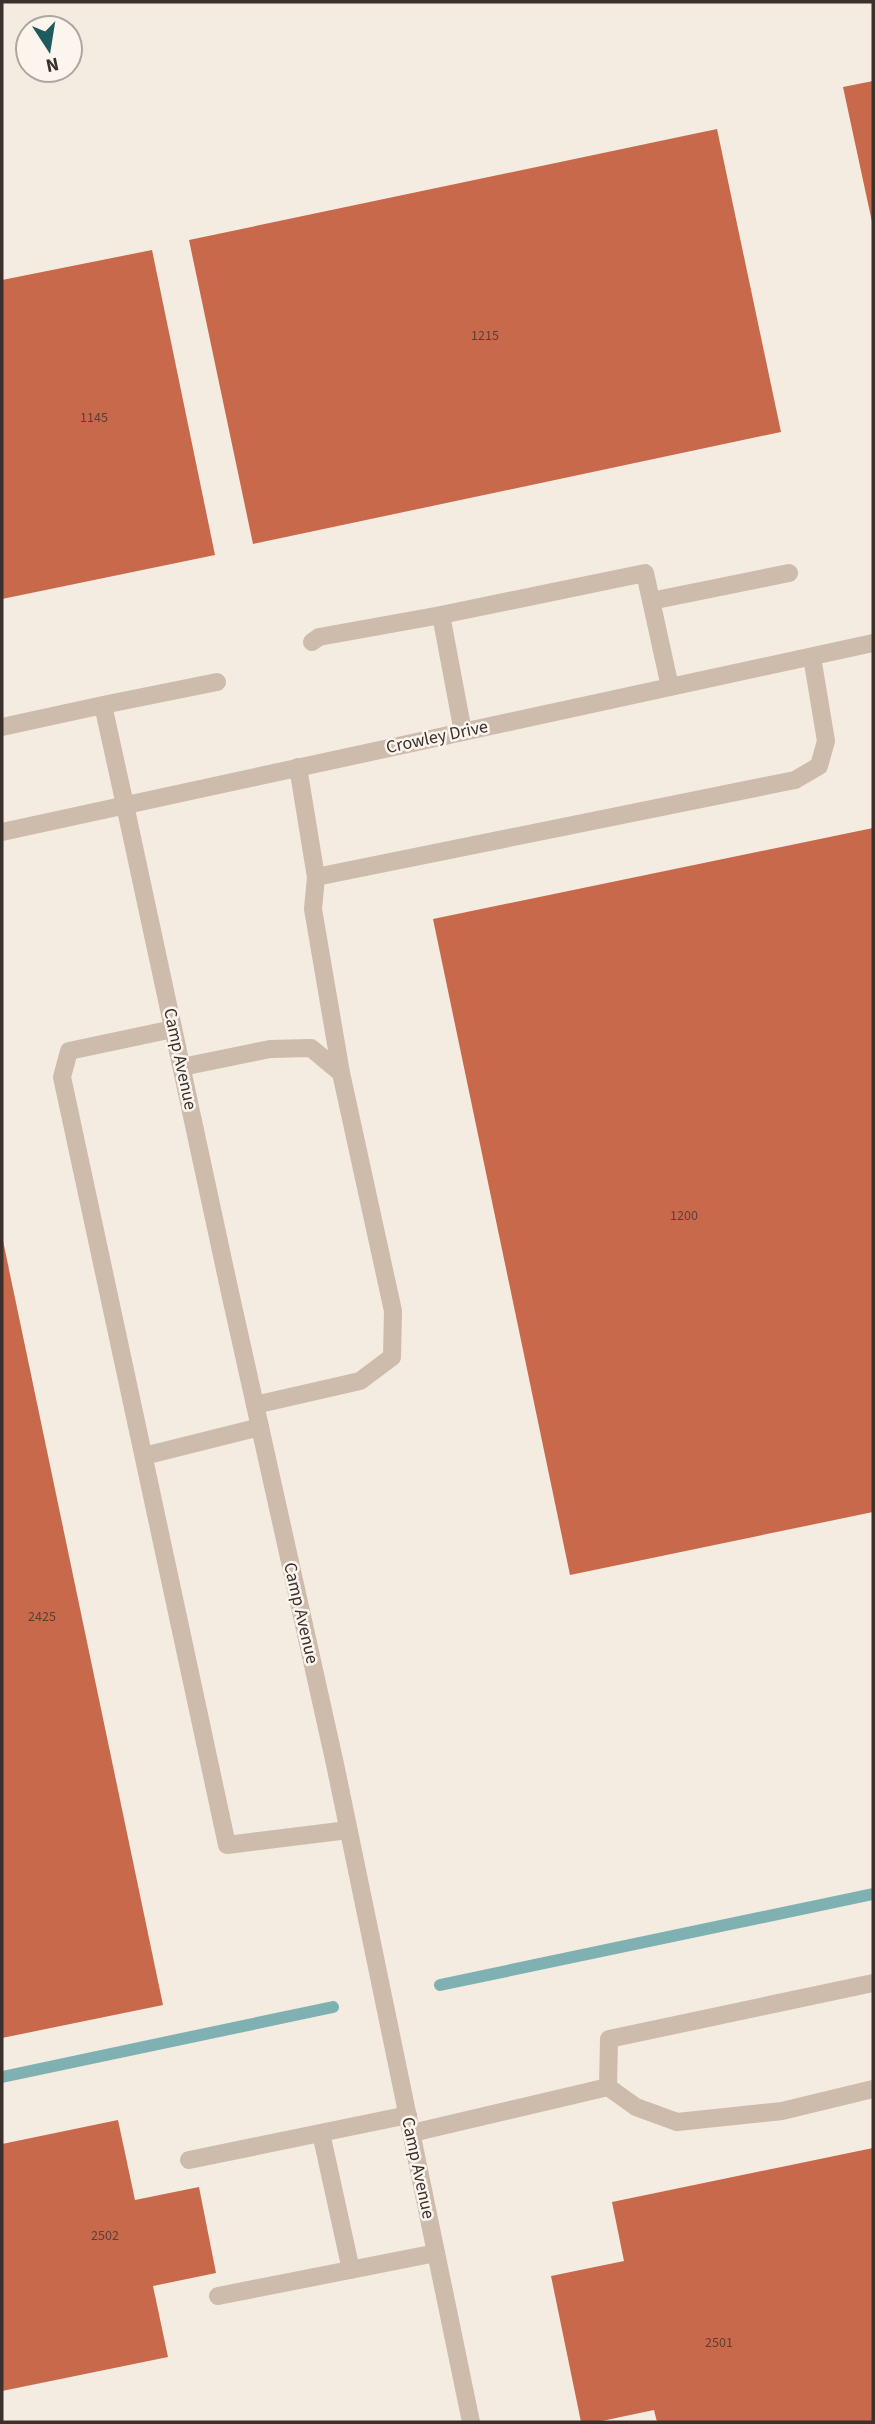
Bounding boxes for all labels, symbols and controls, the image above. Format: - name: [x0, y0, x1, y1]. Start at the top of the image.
- north arrow: [14, 14, 84, 84]
- text: N: [43, 50, 61, 79]
- house number: 1215: [471, 326, 499, 346]
- house number: 1145: [80, 408, 108, 428]
- street label: Crowley Drive: [384, 714, 490, 760]
- street label: Camp Avenue: [157, 1006, 203, 1112]
- house number: 1200: [670, 1206, 698, 1226]
- street label: Camp Avenue: [277, 1560, 325, 1666]
- house number: 2425: [28, 1607, 56, 1627]
- street label: Camp Avenue: [395, 2115, 441, 2221]
- house number: 2502: [91, 2226, 119, 2246]
- house number: 2501: [705, 2333, 733, 2353]

